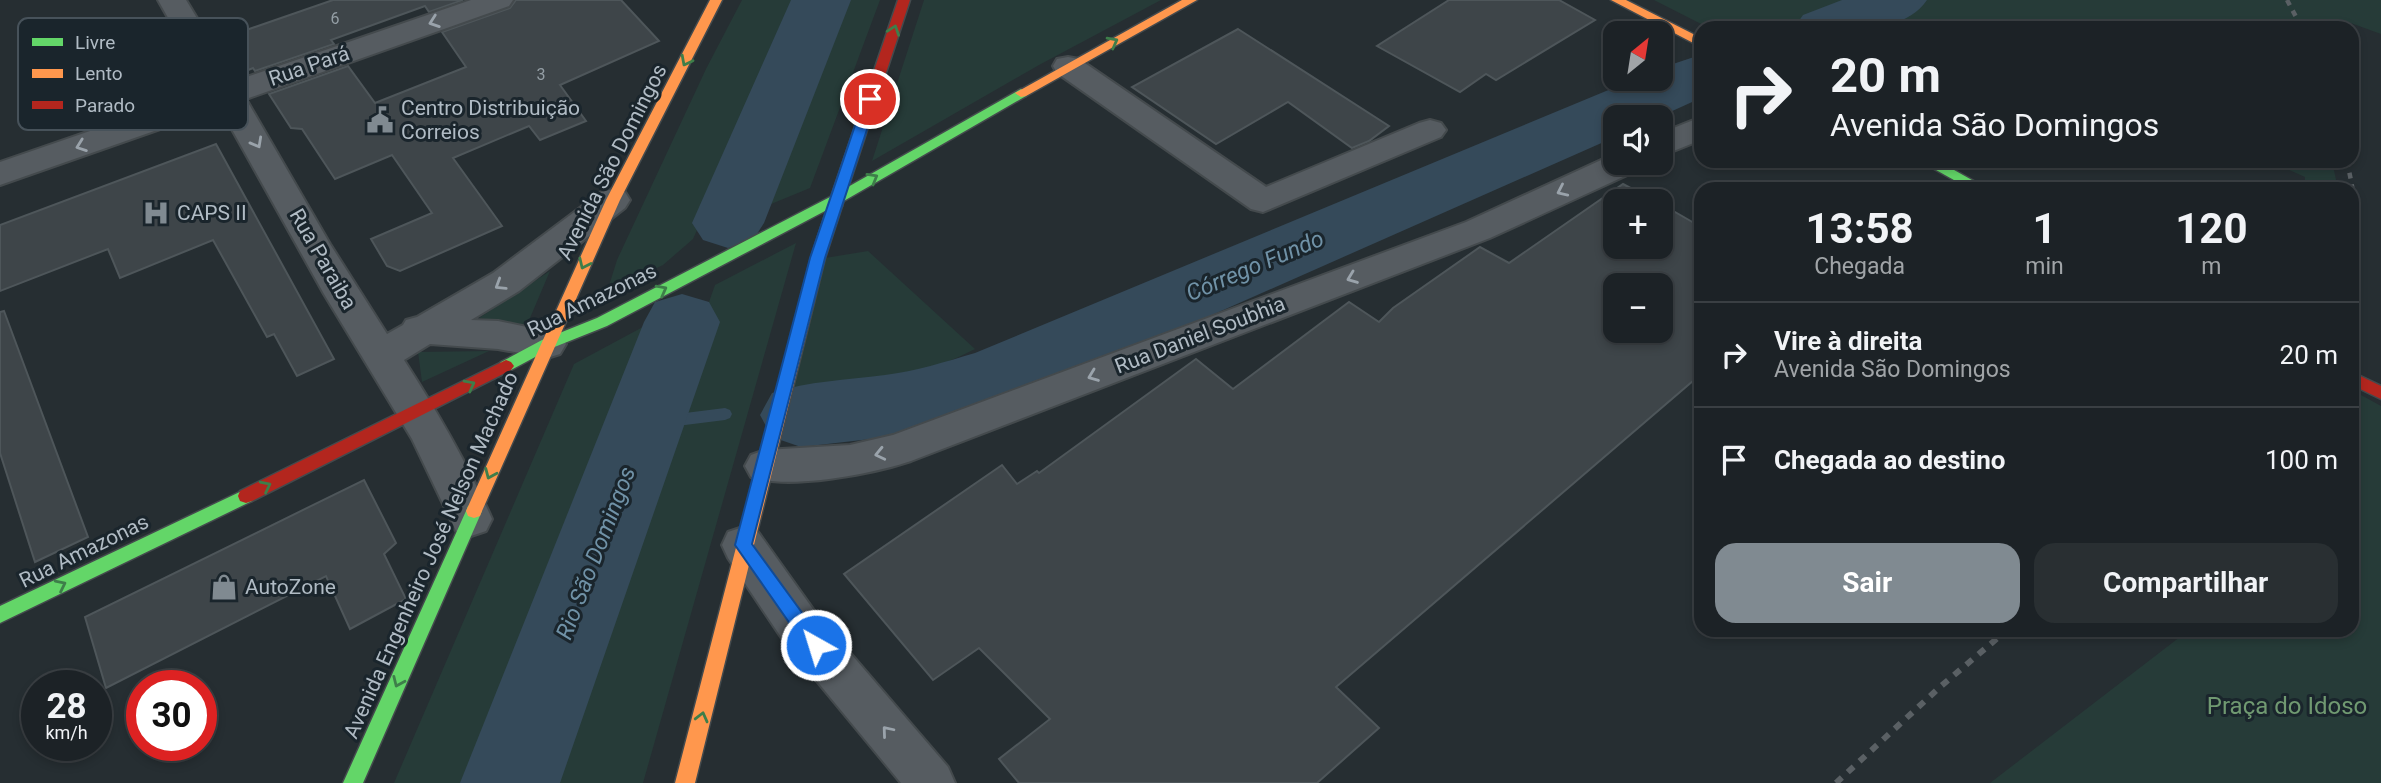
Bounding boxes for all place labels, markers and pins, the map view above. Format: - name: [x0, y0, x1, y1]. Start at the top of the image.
- pin: [840, 69, 900, 129]
- place label: Centro Distribuição Correios: [401, 96, 580, 144]
- public building icon: Centro Distribuição Correios: [365, 105, 395, 135]
- hospital icon: CAPS II: [141, 198, 171, 228]
- place label: CAPS II: [177, 201, 247, 225]
- shop icon: AutoZone: [209, 572, 239, 602]
- place label: AutoZone: [245, 575, 336, 599]

